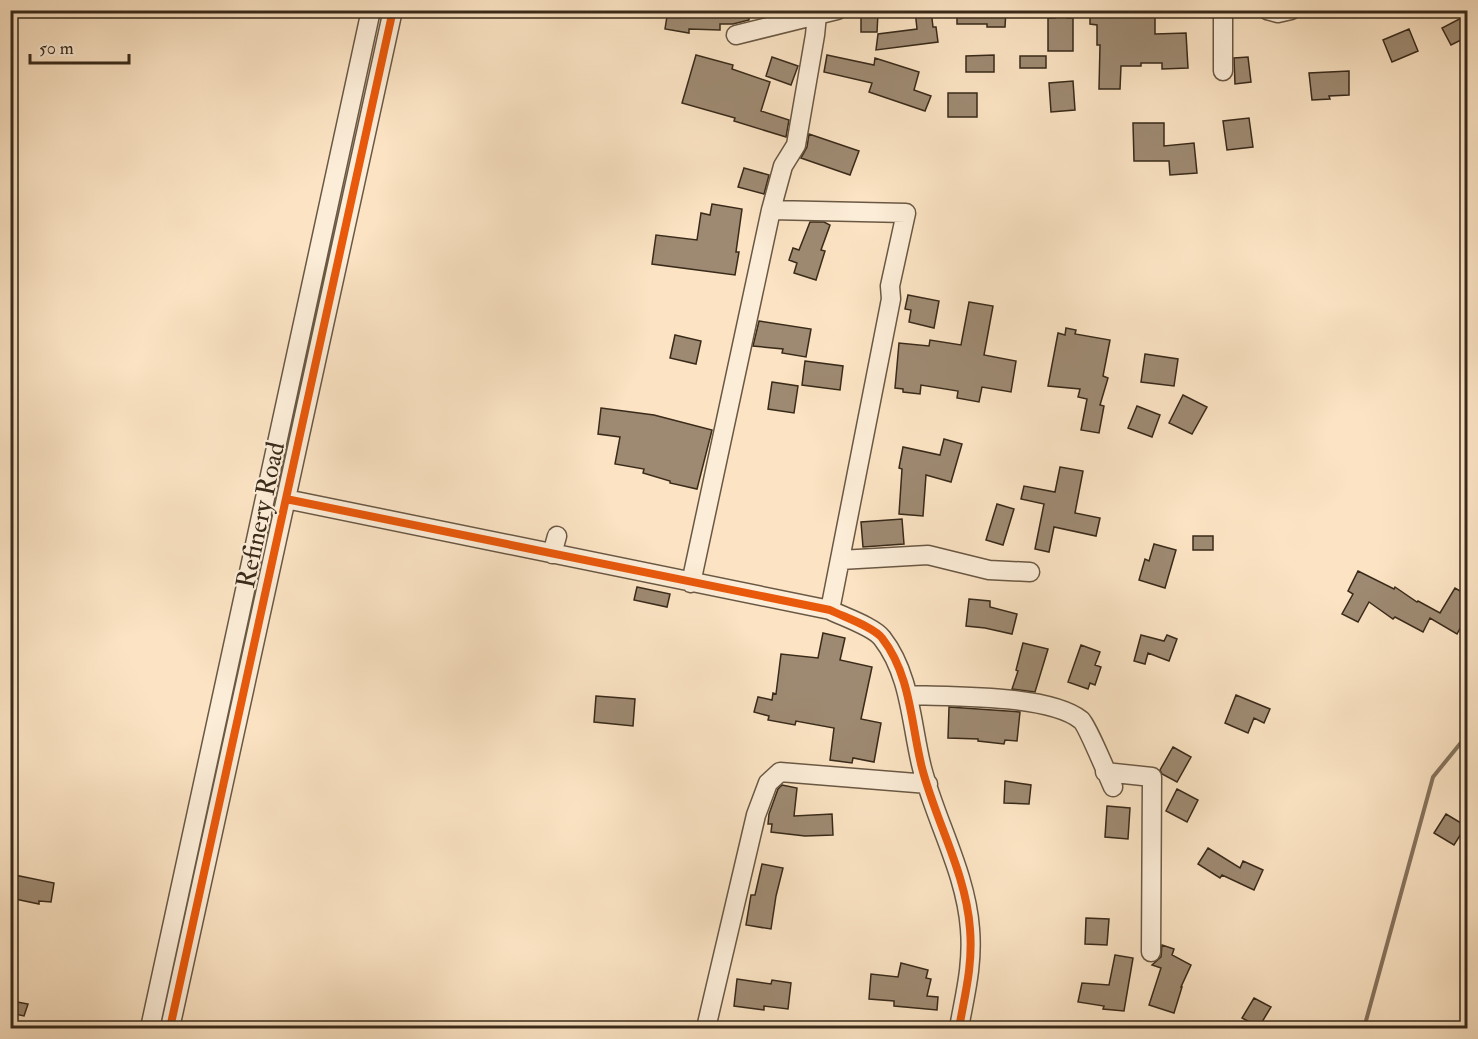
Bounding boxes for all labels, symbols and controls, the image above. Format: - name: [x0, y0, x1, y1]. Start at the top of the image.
- scale bar: [30, 27, 129, 65]
- text: 50 m: [39, 37, 74, 60]
- street label: Refinery Road: [230, 439, 292, 591]

